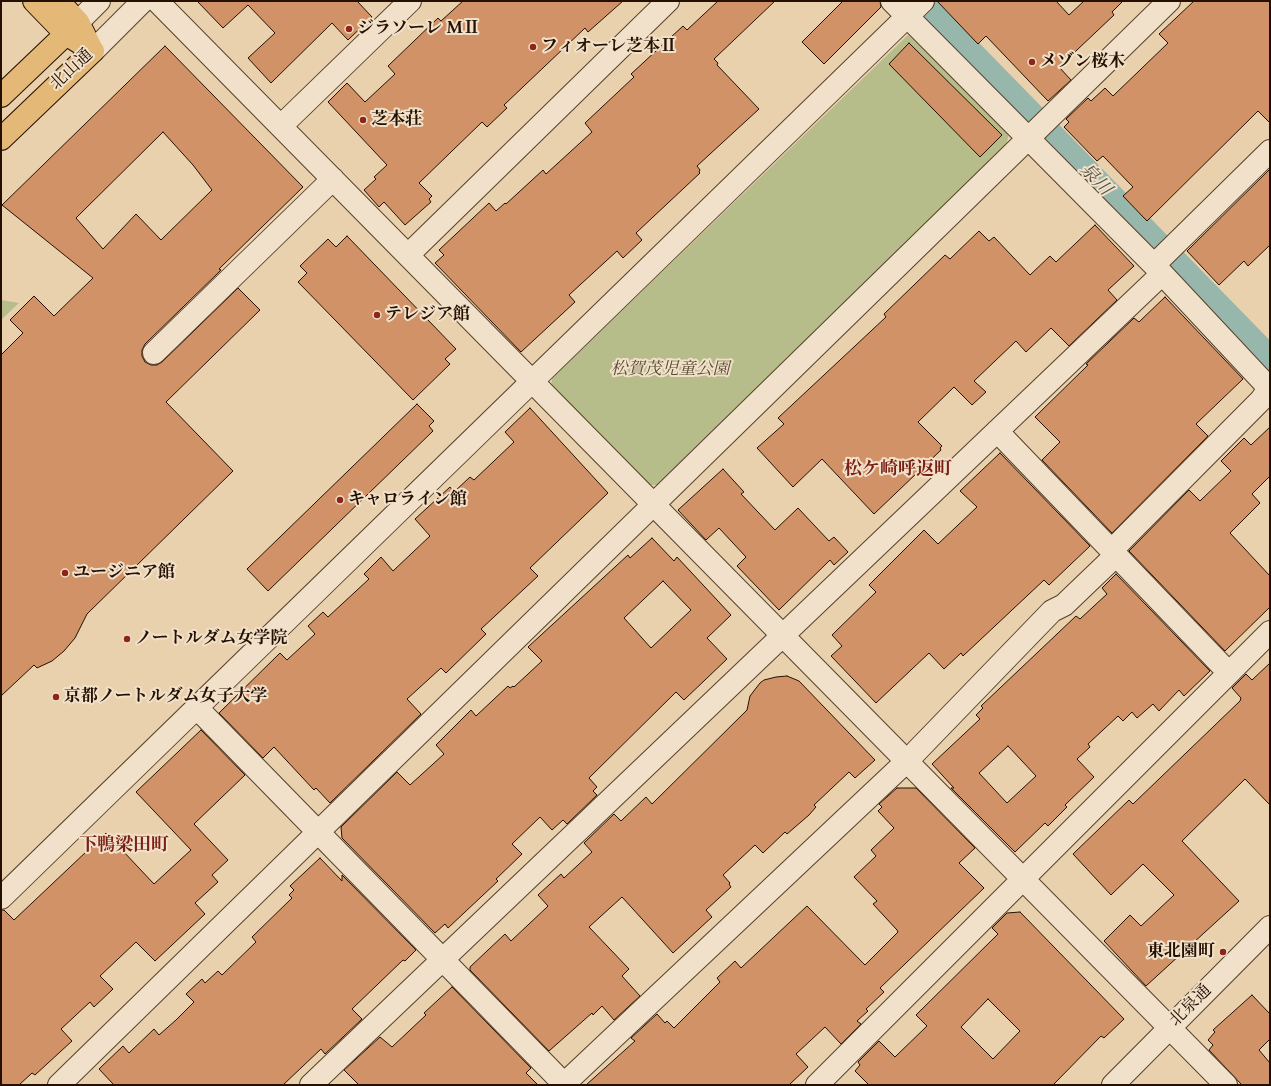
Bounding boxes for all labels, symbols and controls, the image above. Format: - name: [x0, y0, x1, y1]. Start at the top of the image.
- place label: ジラソーレ MⅡ: [357, 19, 480, 39]
- marker: ジラソーレ MⅡ: [344, 24, 354, 34]
- place label: フィオーレ芝本Ⅱ: [541, 37, 677, 57]
- marker: フィオーレ芝本Ⅱ: [528, 42, 538, 52]
- street label: 北山通: [46, 45, 98, 95]
- place label: メゾン桜木: [1040, 52, 1125, 72]
- marker: メゾン桜木: [1027, 57, 1037, 67]
- place label: 芝本荘: [371, 110, 422, 130]
- marker: 芝本荘: [358, 115, 368, 125]
- water label: 泉川: [1075, 160, 1115, 200]
- place label: テレジア館: [385, 305, 470, 325]
- marker: テレジア館: [372, 310, 382, 320]
- park label: 松賀茂児童公園: [611, 360, 729, 380]
- district label: 松ケ崎呼返町: [844, 459, 952, 481]
- place label: キャロライン館: [348, 490, 467, 510]
- marker: キャロライン館: [335, 495, 345, 505]
- place label: ユージニア館: [73, 563, 175, 583]
- marker: ユージニア館: [60, 568, 70, 578]
- place label: ノートルダム女学院: [135, 629, 287, 649]
- marker: ノートルダム女学院: [122, 634, 132, 644]
- place label: 京都ノートルダム女子大学: [64, 687, 267, 707]
- marker: 京都ノートルダム女子大学: [51, 692, 61, 702]
- district label: 下鴨梁田町: [79, 835, 169, 857]
- place label: 東北園町: [1147, 942, 1215, 962]
- marker: 東北園町: [1218, 947, 1228, 957]
- street label: 北泉通: [1166, 981, 1216, 1031]

